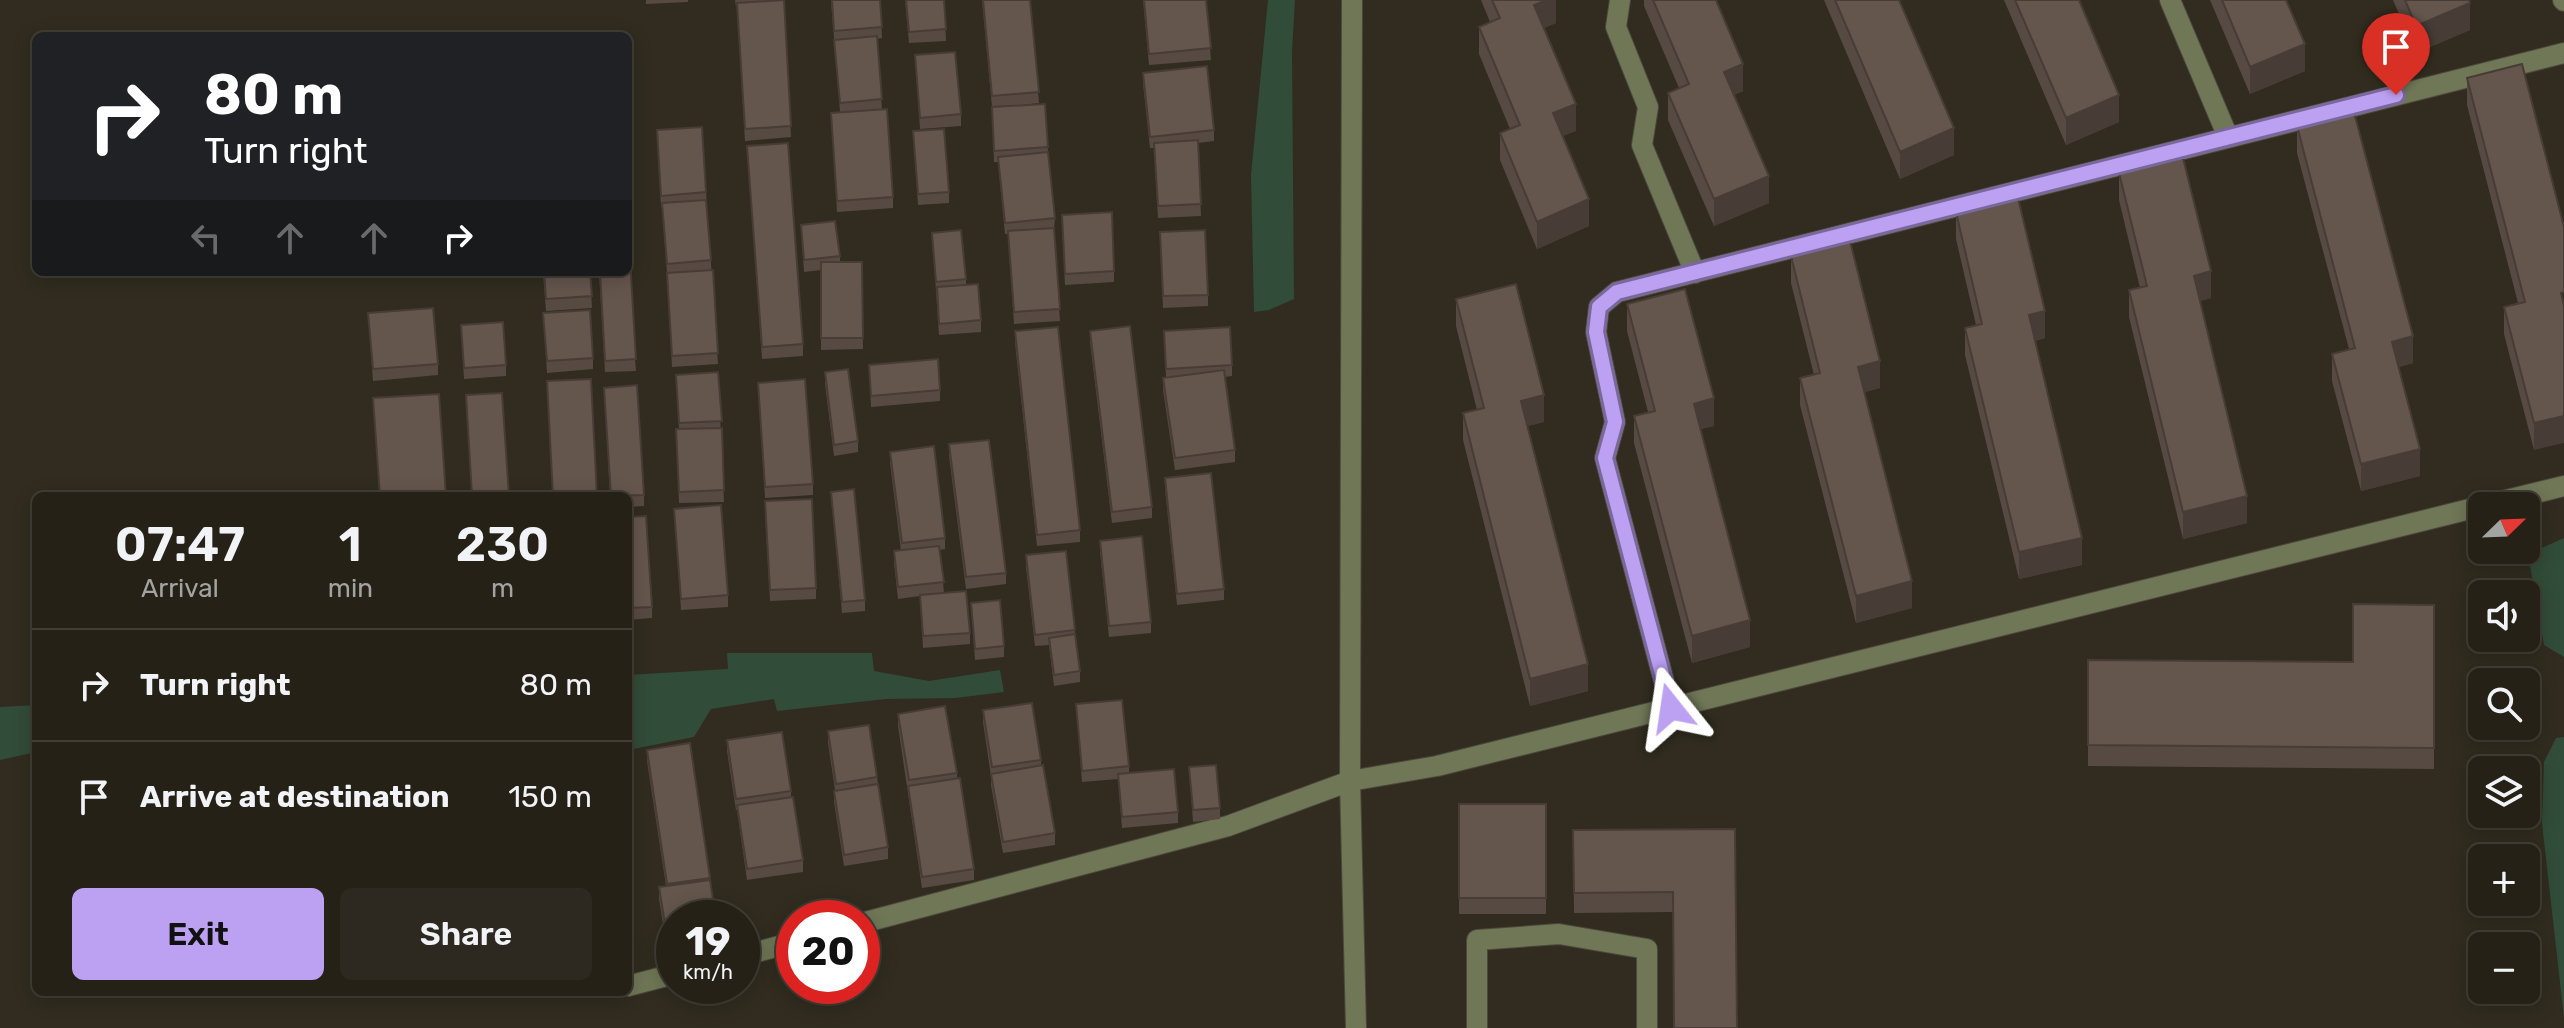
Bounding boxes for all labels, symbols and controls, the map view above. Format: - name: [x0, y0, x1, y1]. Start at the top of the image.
- pin: [2362, 13, 2430, 95]
- icon: arrive: [2374, 25, 2418, 69]
- text: 80 m: [204, 62, 343, 128]
- icon: right: [72, 64, 176, 168]
- text: Turn right: [204, 129, 368, 172]
- icon: left: [184, 216, 228, 260]
- icon: ahead: [268, 216, 312, 260]
- icon: ahead: [352, 216, 396, 260]
- icon: right: [436, 216, 480, 260]
- north arrow: [2468, 492, 2540, 564]
- map controls: [2468, 492, 2540, 1004]
- text: 07:47: [115, 516, 245, 573]
- text: 1: [339, 516, 362, 573]
- text: 230: [456, 516, 549, 573]
- text: Arrival: [141, 573, 219, 604]
- text: min: [328, 573, 373, 604]
- text: m: [491, 573, 514, 604]
- button: sound: [2468, 580, 2540, 652]
- icon: right: [72, 663, 116, 707]
- position arrow: [1629, 666, 1713, 750]
- text: Turn right: [140, 667, 291, 703]
- text: 80 m: [520, 667, 592, 703]
- button: search: [2468, 668, 2540, 740]
- button: layers: [2468, 756, 2540, 828]
- icon: arrive: [72, 775, 116, 819]
- text: Arrive at destination: [140, 779, 450, 815]
- text: 150 m: [508, 779, 592, 815]
- button: +: [2468, 844, 2540, 916]
- button: Exit: [72, 888, 324, 980]
- button: Share: [340, 888, 592, 980]
- speed limit sign: 20: [776, 900, 880, 1004]
- text: 19: [685, 918, 731, 965]
- button: −: [2468, 932, 2540, 1004]
- text: km/h: [683, 960, 733, 984]

